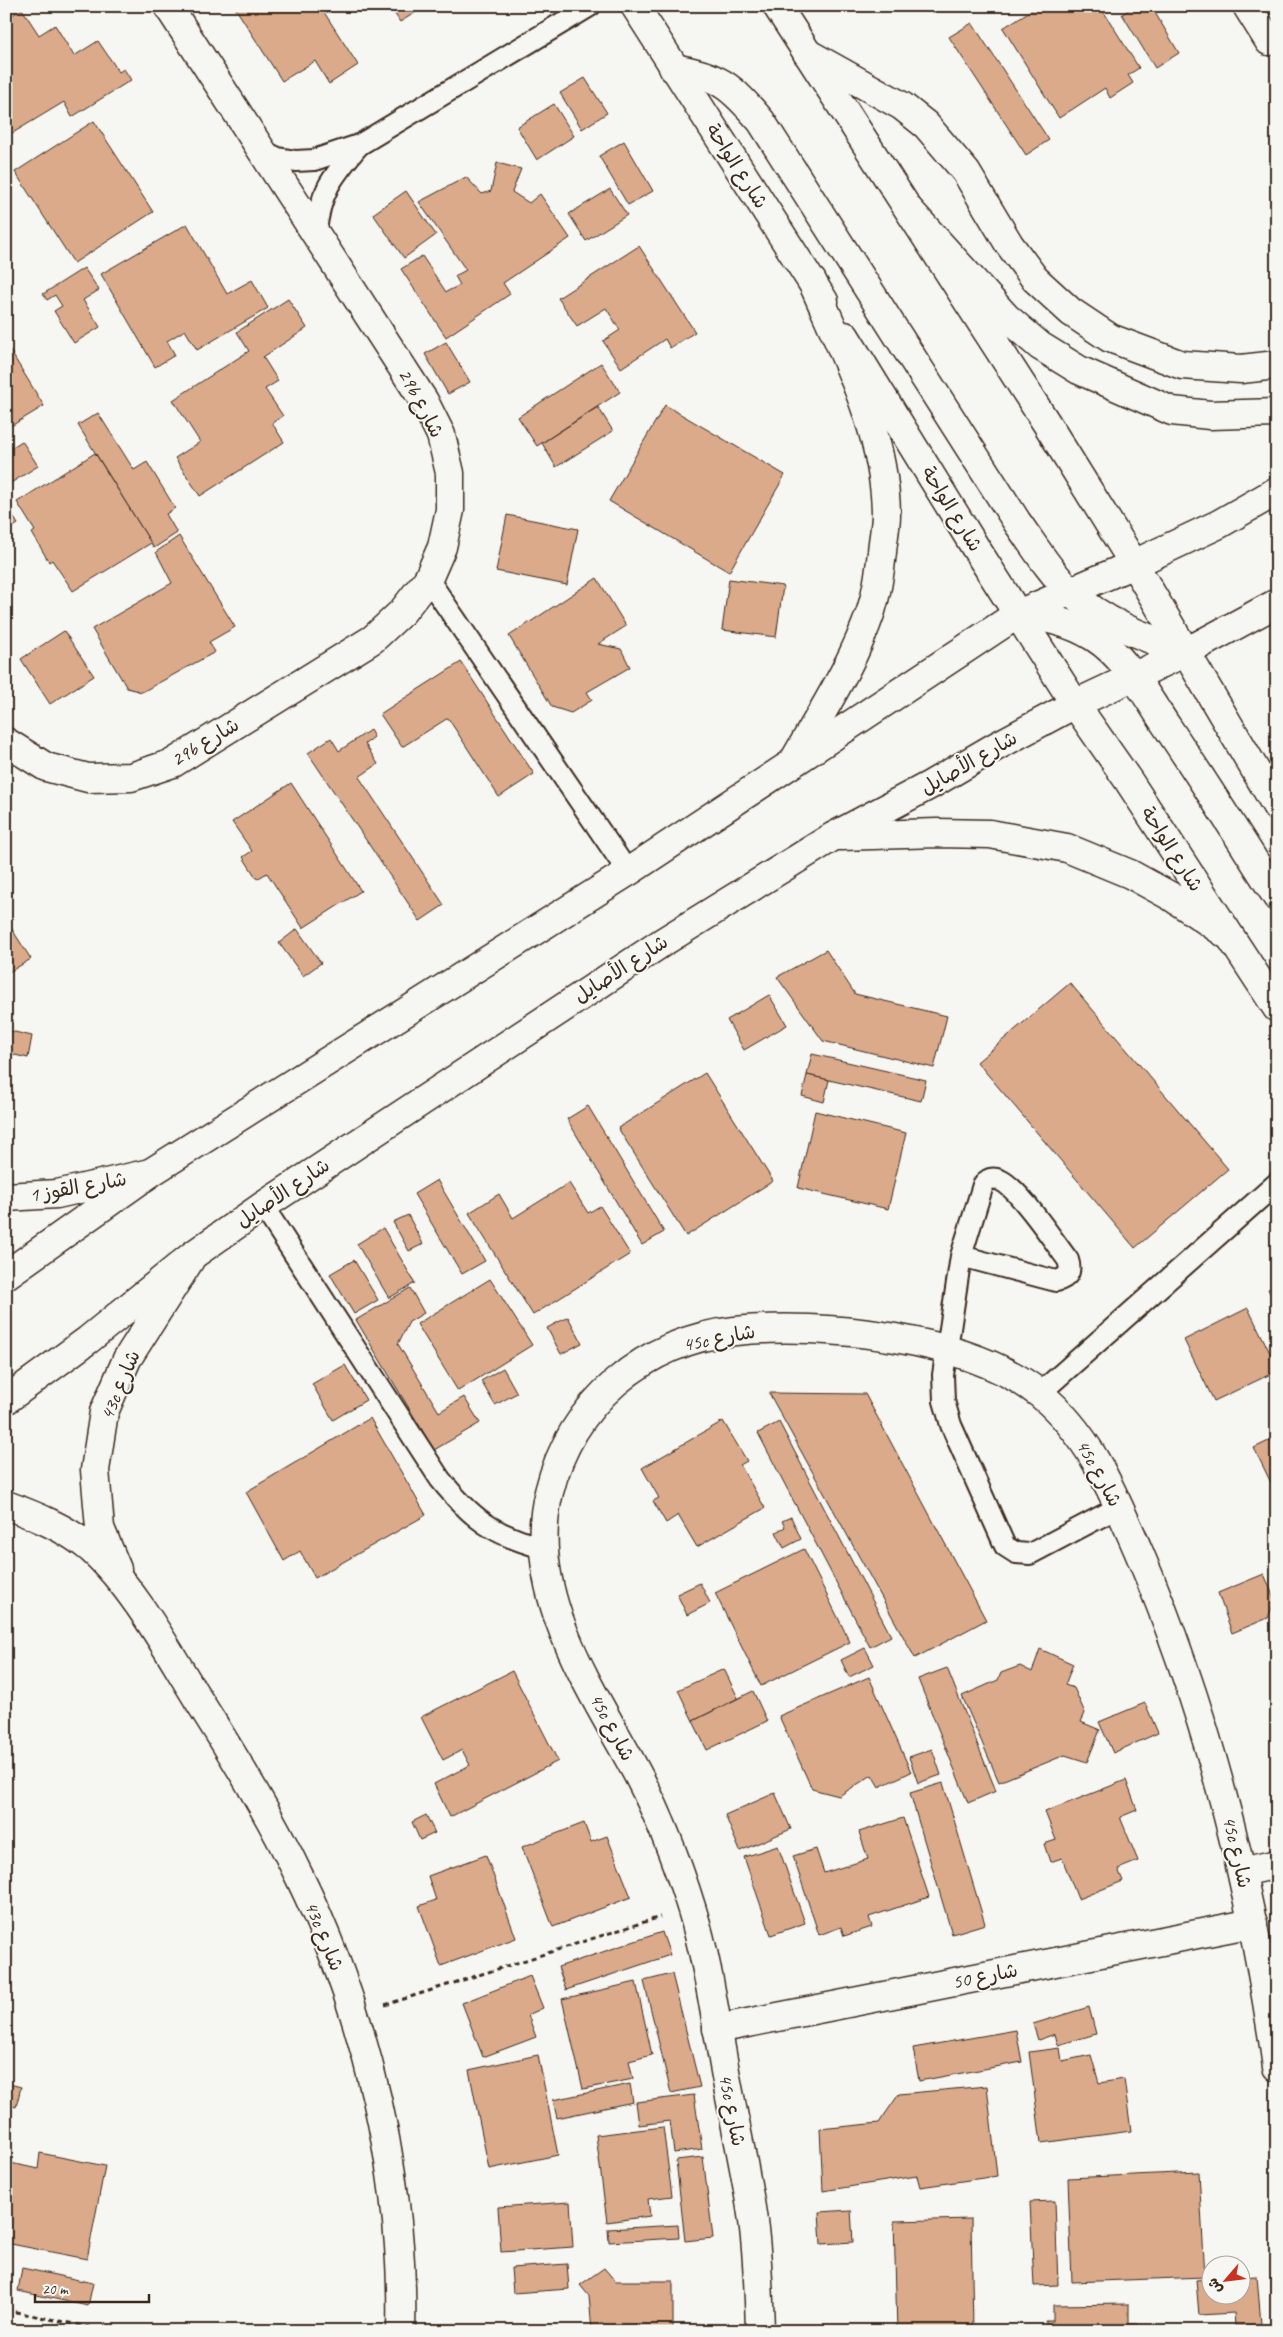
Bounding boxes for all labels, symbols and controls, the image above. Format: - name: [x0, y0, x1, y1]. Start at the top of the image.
- street label: شارع الواحة: [699, 119, 774, 214]
- street label: 29b شارع: [392, 364, 450, 442]
- street label: شارع الواحة: [915, 462, 988, 557]
- street label: 29b شارع: [166, 712, 244, 773]
- street label: شارع الأصايل: [916, 724, 1022, 802]
- street label: شارع الواحة: [1134, 802, 1209, 897]
- street label: شارع الأصايل: [569, 928, 673, 1010]
- street label: شارع الأصايل: [231, 1152, 335, 1234]
- street label: شارع القوز 1: [27, 1166, 129, 1209]
- street label: 45c شارع: [681, 1319, 758, 1358]
- street label: 43c شارع: [94, 1346, 147, 1424]
- street label: 45c شارع: [1069, 1435, 1128, 1512]
- street label: 45c شارع: [583, 1689, 640, 1766]
- street label: 45c شارع: [1216, 1814, 1257, 1891]
- street label: 43c شارع: [298, 1897, 349, 1975]
- street label: شارع 50: [950, 1957, 1020, 1996]
- street label: 45c شارع: [712, 2072, 751, 2149]
- north arrow: [1200, 2254, 1250, 2304]
- scale bar: [35, 2272, 149, 2304]
- text: ش: [1204, 2275, 1226, 2297]
- text: 20 m: [42, 2280, 69, 2299]

